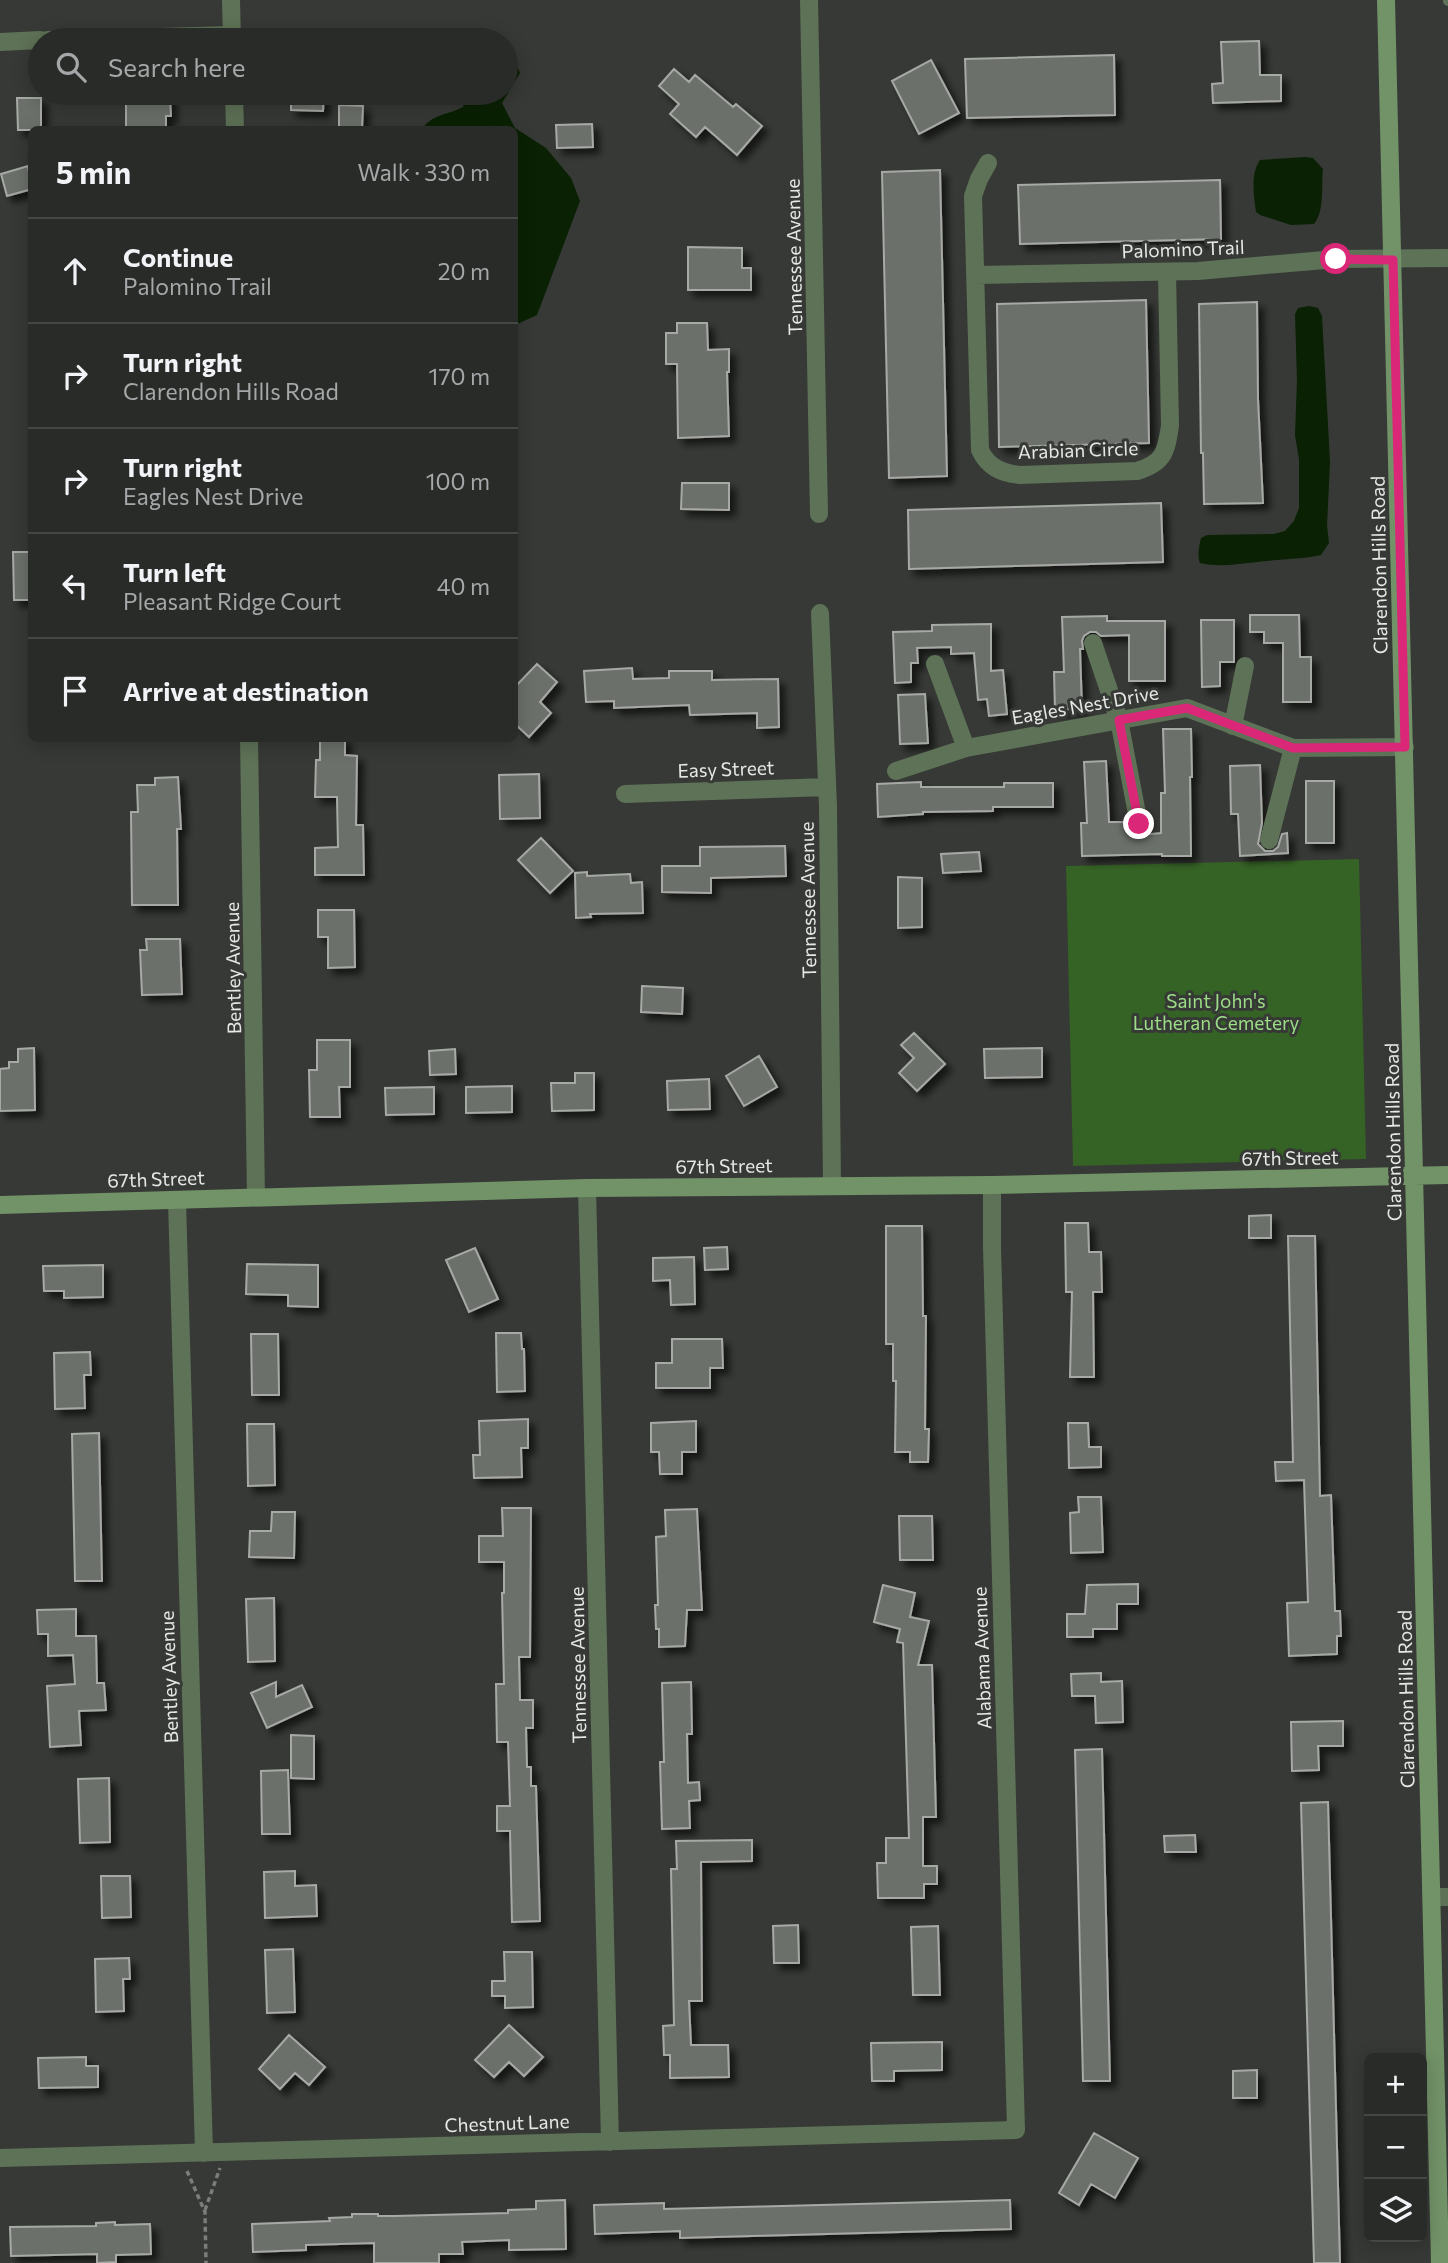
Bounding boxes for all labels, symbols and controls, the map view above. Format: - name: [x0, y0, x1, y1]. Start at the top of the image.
- search box: [28, 28, 518, 105]
- icon: search: [52, 48, 90, 86]
- text: Search here: [108, 51, 246, 82]
- text: 5 min: [56, 153, 131, 190]
- text: Walk · 330 m: [358, 158, 490, 186]
- street label: Tennessee Avenue: [781, 178, 806, 336]
- street label: Palomino Trail: [1121, 235, 1245, 262]
- text: Continue: [123, 241, 233, 272]
- route start: [1320, 243, 1351, 274]
- icon: ahead: [56, 252, 94, 290]
- text: 20 m: [438, 257, 490, 285]
- text: Palomino Trail: [123, 272, 272, 300]
- text: Turn right: [123, 346, 242, 377]
- icon: right: [56, 357, 94, 395]
- text: 170 m: [429, 362, 490, 390]
- text: Clarendon Hills Road: [123, 377, 339, 405]
- street label: Arabian Circle: [1017, 436, 1139, 463]
- text: Turn right: [123, 451, 242, 482]
- icon: right: [56, 462, 94, 500]
- text: 100 m: [426, 467, 490, 495]
- street label: Clarendon Hills Road: [1365, 476, 1392, 654]
- text: Eagles Nest Drive: [123, 482, 303, 510]
- text: Turn left: [123, 556, 226, 587]
- icon: left: [56, 567, 94, 605]
- text: 40 m: [437, 572, 490, 600]
- text: Pleasant Ridge Court: [123, 587, 341, 615]
- icon: arrive: [56, 672, 94, 710]
- text: Arrive at destination: [123, 675, 369, 706]
- street label: Eagles Nest Drive: [1010, 680, 1160, 729]
- street label: Easy Street: [677, 755, 775, 782]
- route end: [1123, 808, 1154, 839]
- street label: Tennessee Avenue: [795, 821, 820, 979]
- street label: Bentley Avenue: [220, 902, 245, 1034]
- park label: Saint John's Lutheran Cemetery: [1133, 989, 1299, 1034]
- street label: Clarendon Hills Road: [1379, 1043, 1406, 1221]
- street label: 67th Street: [1241, 1145, 1339, 1170]
- street label: 67th Street: [675, 1153, 773, 1178]
- street label: 67th Street: [107, 1165, 205, 1192]
- street label: Tennessee Avenue: [565, 1586, 590, 1744]
- street label: Alabama Avenue: [968, 1586, 995, 1730]
- street label: Bentley Avenue: [155, 1610, 182, 1744]
- street label: Clarendon Hills Road: [1392, 1610, 1419, 1788]
- map controls: [1364, 2053, 1427, 2242]
- button: +: [1364, 2053, 1427, 2116]
- street label: Chestnut Lane: [444, 2109, 570, 2136]
- button: −: [1364, 2116, 1427, 2179]
- button: layers: [1364, 2179, 1427, 2242]

